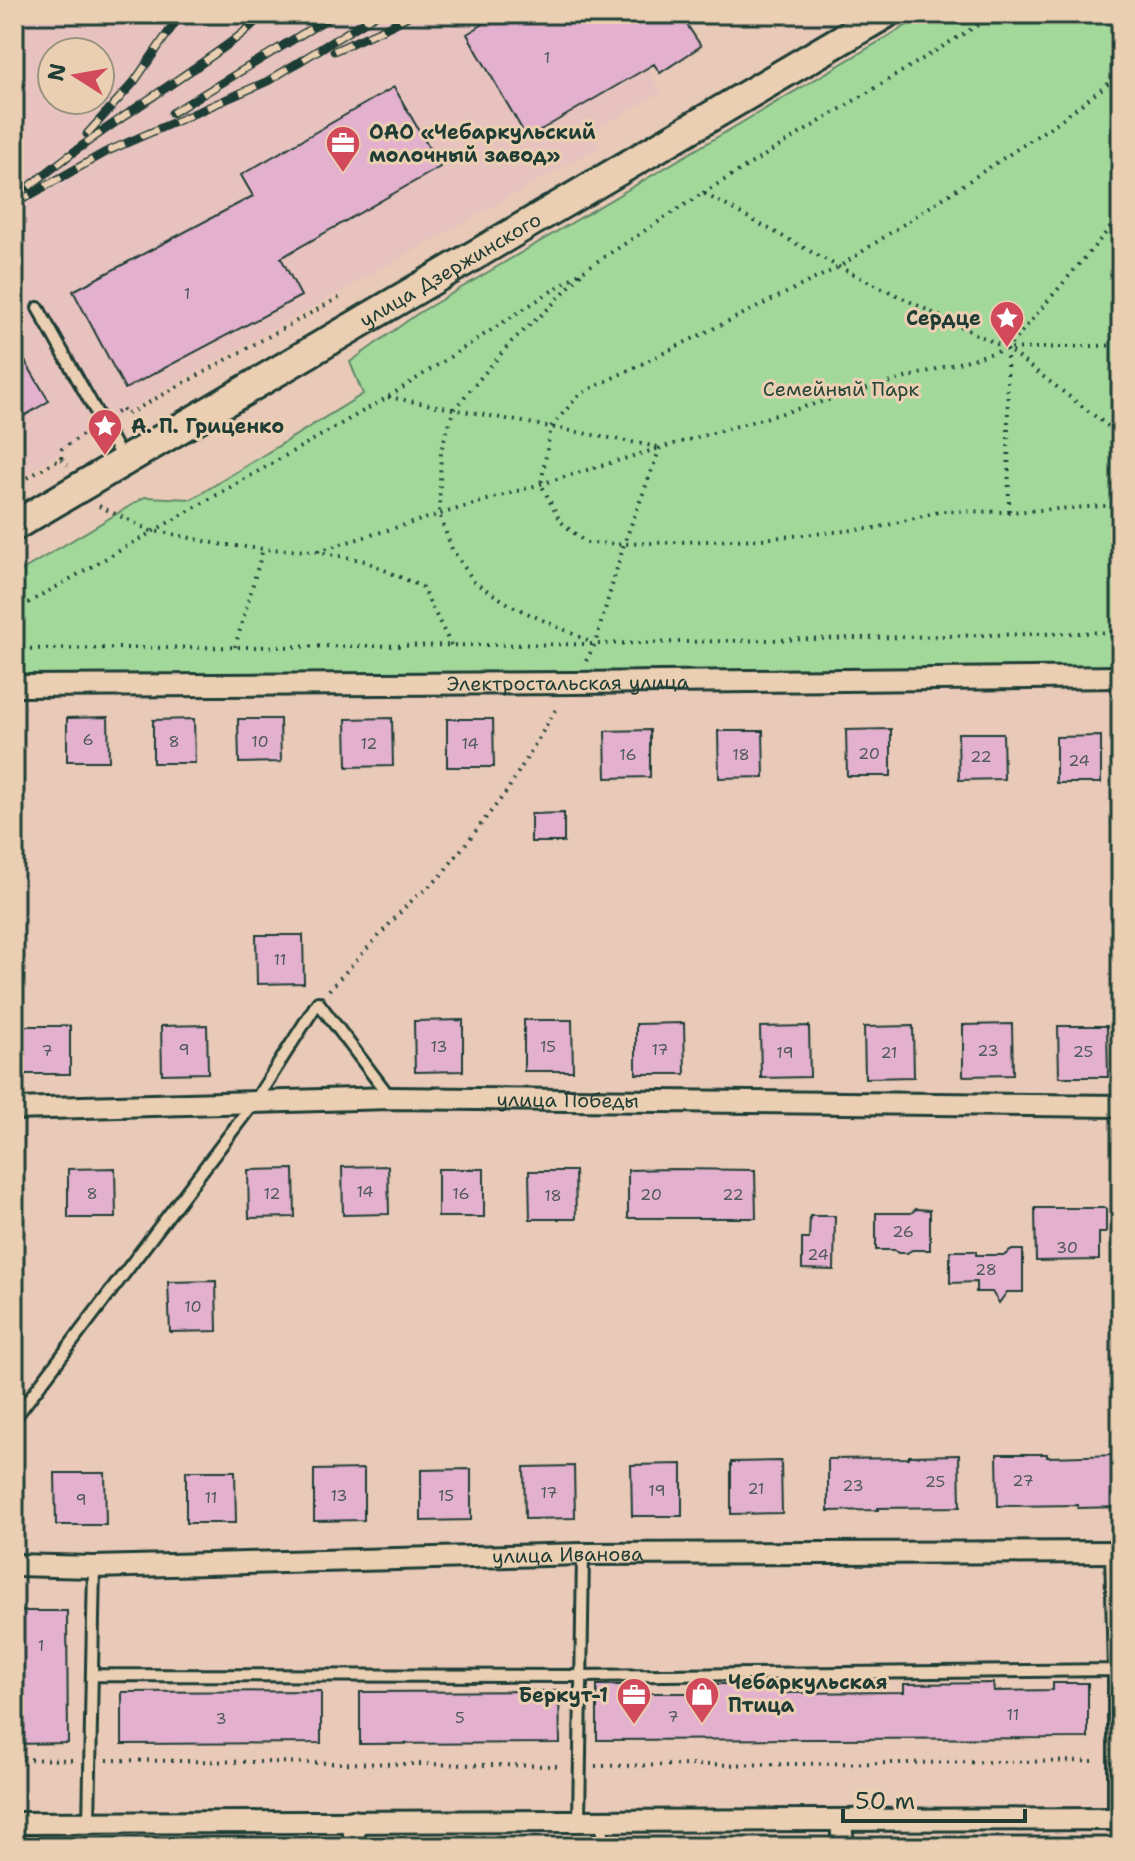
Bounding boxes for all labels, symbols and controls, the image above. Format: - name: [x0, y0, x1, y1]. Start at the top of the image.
- north arrow: [36, 36, 116, 116]
- house number: 1: [544, 47, 550, 68]
- text: N: [41, 61, 73, 84]
- place label: ОАО «Чебаркульский молочный завод»: [369, 119, 596, 168]
- office icon: ОАО «Чебаркульский молочный завод»: [324, 124, 362, 174]
- street label: улица Дзержинского: [355, 206, 546, 333]
- house number: 1: [184, 283, 190, 304]
- place icon: Сердце: [988, 299, 1026, 349]
- place label: Сердце: [906, 305, 981, 331]
- park label: Семейный Парк: [763, 376, 920, 402]
- place icon: А. П. Гриценко: [86, 407, 124, 457]
- place label: А. П. Гриценко: [131, 413, 284, 439]
- street label: Электростальская улица: [447, 669, 690, 697]
- house number: 6: [82, 729, 94, 750]
- house number: 8: [168, 731, 180, 752]
- house number: 10: [251, 731, 269, 752]
- house number: 12: [360, 733, 378, 754]
- house number: 14: [461, 733, 479, 754]
- house number: 20: [858, 743, 880, 764]
- house number: 16: [619, 744, 637, 765]
- house number: 18: [732, 744, 750, 765]
- house number: 22: [970, 746, 992, 767]
- house number: 24: [1068, 750, 1090, 771]
- house number: 11: [274, 949, 286, 970]
- house number: 13: [430, 1036, 448, 1057]
- house number: 15: [540, 1036, 556, 1057]
- house number: 9: [178, 1039, 190, 1060]
- house number: 17: [651, 1039, 669, 1060]
- house number: 7: [41, 1040, 53, 1061]
- house number: 23: [977, 1040, 999, 1061]
- house number: 25: [1073, 1041, 1093, 1062]
- house number: 19: [776, 1042, 794, 1063]
- house number: 21: [880, 1042, 898, 1063]
- street label: улица Победы: [497, 1086, 639, 1114]
- house number: 14: [356, 1181, 374, 1202]
- house number: 8: [86, 1183, 98, 1204]
- house number: 12: [263, 1183, 281, 1204]
- house number: 16: [452, 1183, 470, 1204]
- house number: 20: [640, 1184, 662, 1205]
- house number: 22: [722, 1184, 744, 1205]
- house number: 18: [544, 1185, 562, 1206]
- house number: 26: [892, 1221, 914, 1242]
- house number: 30: [1056, 1237, 1078, 1258]
- house number: 24: [807, 1244, 829, 1265]
- house number: 28: [975, 1259, 997, 1280]
- house number: 10: [184, 1296, 202, 1317]
- house number: 27: [1012, 1470, 1034, 1491]
- house number: 25: [925, 1471, 945, 1492]
- house number: 23: [842, 1475, 864, 1496]
- house number: 21: [747, 1478, 765, 1499]
- house number: 19: [648, 1480, 666, 1501]
- house number: 17: [540, 1482, 558, 1503]
- house number: 13: [330, 1485, 348, 1506]
- house number: 15: [438, 1485, 454, 1506]
- house number: 11: [205, 1487, 217, 1508]
- house number: 9: [75, 1489, 87, 1510]
- street label: улица Иванова: [492, 1541, 644, 1569]
- house number: 1: [38, 1635, 44, 1656]
- place label: Чебаркульская Птица: [728, 1669, 888, 1718]
- shop icon: Чебаркульская Птица: [683, 1675, 721, 1725]
- office icon: Беркут-1: [615, 1676, 653, 1726]
- place label: Беркут-1: [519, 1682, 608, 1708]
- house number: 11: [1007, 1704, 1019, 1725]
- house number: 7: [667, 1706, 679, 1727]
- house number: 5: [455, 1707, 465, 1728]
- house number: 3: [215, 1708, 227, 1729]
- scale bar: [843, 1773, 1025, 1823]
- text: 50 m: [855, 1785, 915, 1817]

